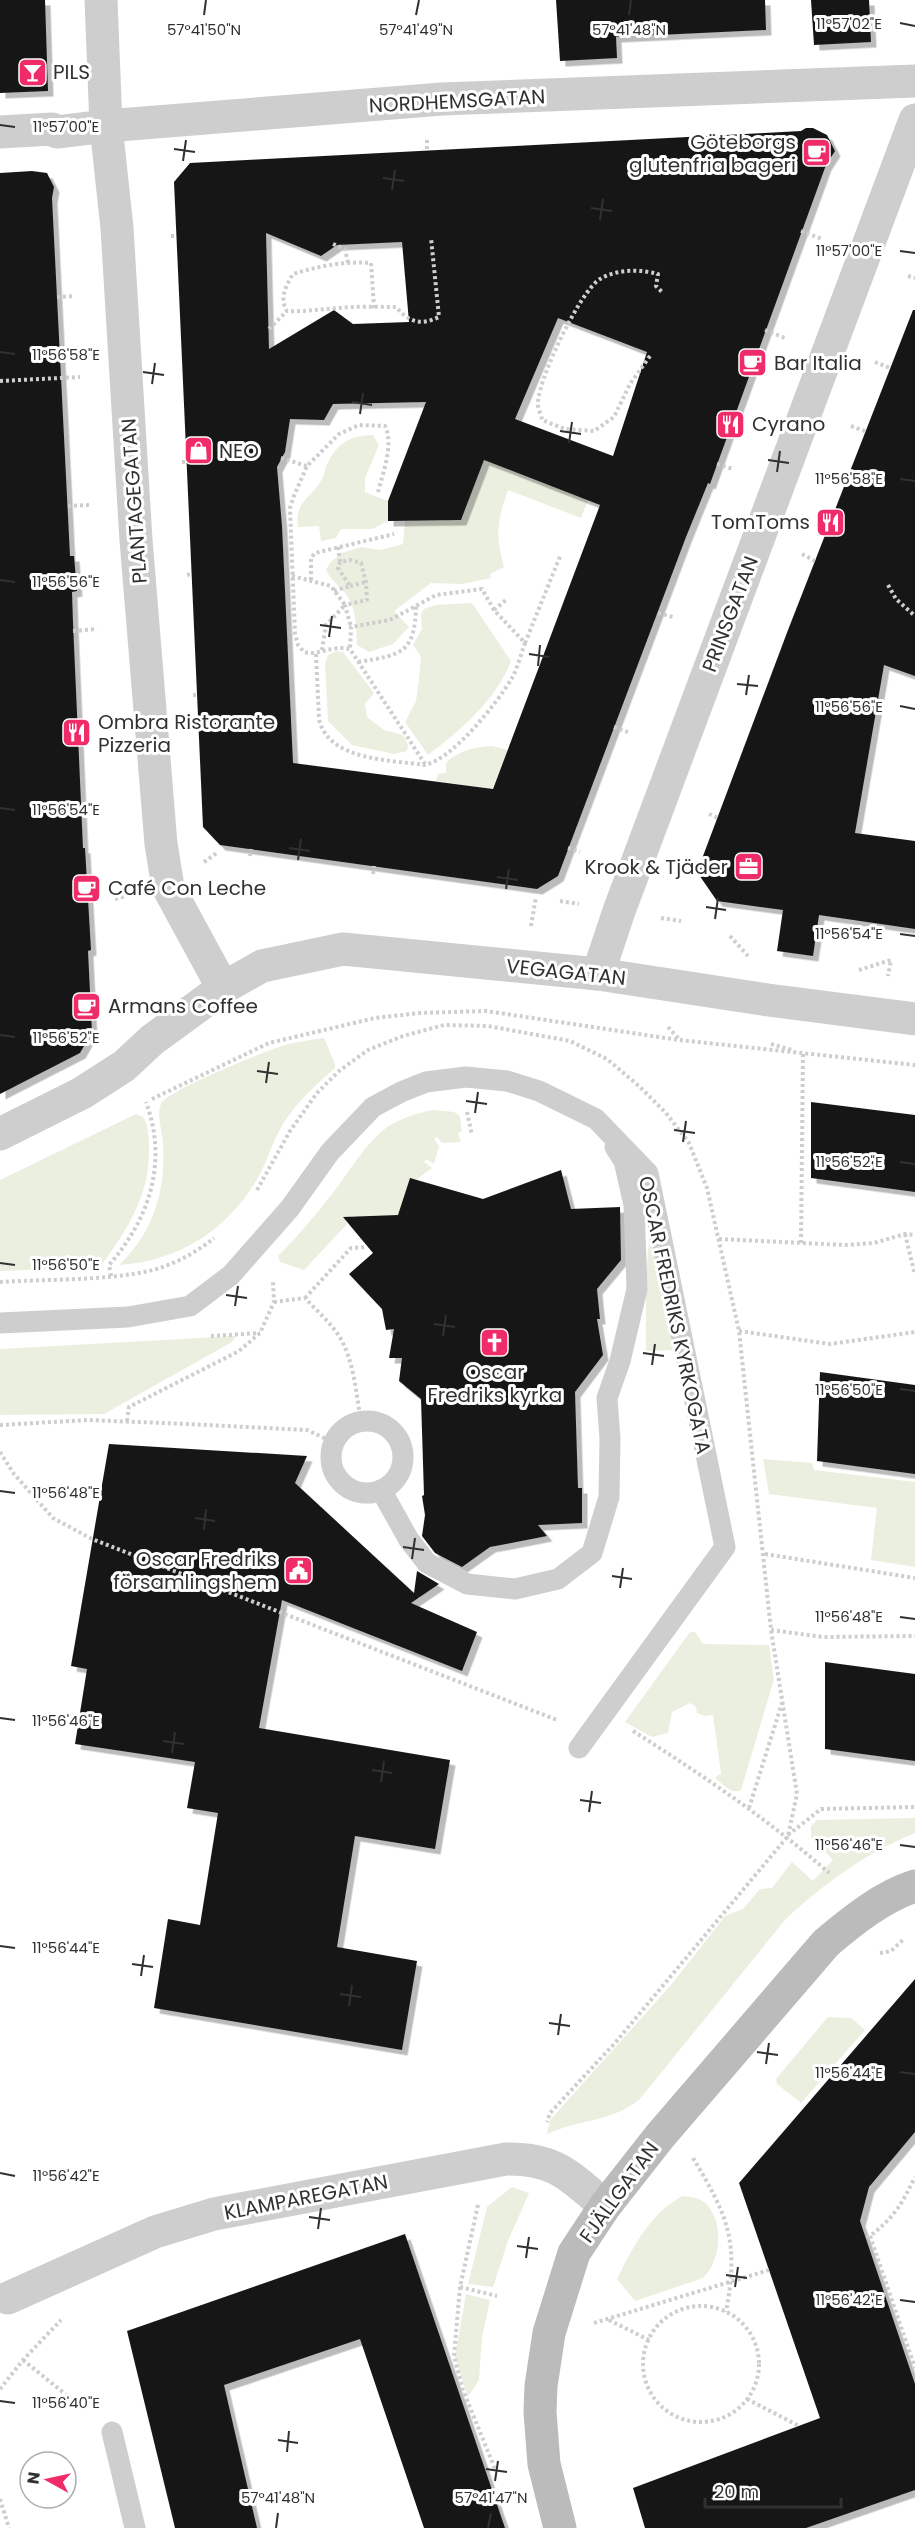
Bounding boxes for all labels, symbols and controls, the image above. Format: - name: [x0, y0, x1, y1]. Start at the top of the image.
- text: 11°57'02"E: [816, 13, 882, 34]
- text: 57°41'50"N: [167, 19, 241, 40]
- text: 57°41'49"N: [379, 19, 453, 40]
- text: 57°41'48"N: [592, 19, 666, 40]
- bar icon: PILS: [16, 56, 48, 88]
- place label: PILS: [53, 58, 90, 86]
- street label: NORDHEMSGATAN: [368, 82, 546, 120]
- text: 11°57'00"E: [33, 116, 99, 137]
- place label: Göteborgs glutenfria bageri: [629, 128, 796, 179]
- cafe icon: Göteborgs glutenfria bageri: [801, 137, 833, 169]
- text: 11°57'00"E: [816, 240, 882, 261]
- text: 11°56'58"E: [32, 344, 100, 365]
- cafe icon: Bar Italia: [737, 347, 769, 379]
- place label: Bar Italia: [774, 349, 862, 377]
- restaurant icon: Cyrano: [715, 408, 747, 440]
- place label: Cyrano: [752, 410, 825, 438]
- street label: PLANTAGEGATAN: [114, 418, 154, 584]
- shop icon: NEO: [182, 435, 214, 467]
- place label: NEO: [219, 437, 259, 465]
- text: 11°56'58"E: [815, 468, 883, 489]
- restaurant icon: TomToms: [815, 506, 847, 538]
- place label: TomToms: [711, 508, 810, 536]
- street label: PRINSGATAN: [695, 552, 765, 676]
- text: 11°56'56"E: [32, 571, 100, 592]
- text: 11°56'56"E: [815, 696, 883, 717]
- place label: Ombra Ristorante Pizzeria: [98, 708, 275, 759]
- restaurant icon: Ombra Ristorante Pizzeria: [61, 717, 93, 749]
- text: 11°56'54"E: [32, 799, 100, 820]
- office icon: Krook & Tjäder: [733, 851, 765, 883]
- place label: Krook & Tjäder: [585, 853, 728, 881]
- cafe icon: Café Con Leche: [71, 872, 103, 904]
- place label: Café Con Leche: [108, 874, 266, 902]
- text: 11°56'54"E: [815, 923, 883, 944]
- street label: VEGAGATAN: [505, 952, 627, 992]
- cafe icon: Armans Coffee: [71, 990, 103, 1022]
- place label: Armans Coffee: [108, 992, 258, 1020]
- text: 11°56'52"E: [32, 1027, 100, 1048]
- text: 11°56'52"E: [815, 1151, 883, 1172]
- street label: OSCAR FREDRIKS KYRKOGATA: [632, 1173, 718, 1457]
- text: 11°56'50"E: [32, 1254, 100, 1275]
- church icon: Oscar Fredriks kyrka: [479, 1326, 511, 1358]
- place label: Oscar Fredriks kyrka: [428, 1358, 562, 1409]
- text: 11°56'50"E: [815, 1379, 883, 1400]
- text: 11°56'48"E: [32, 1482, 100, 1503]
- place label: Oscar Fredriks församlingshem: [113, 1545, 277, 1596]
- public building icon: Oscar Fredriks församlingshem: [282, 1555, 314, 1587]
- text: 11°56'48"E: [815, 1606, 883, 1627]
- text: 11°56'46"E: [32, 1710, 100, 1731]
- text: 11°56'46"E: [815, 1834, 883, 1855]
- text: 11°56'44"E: [32, 1937, 100, 1958]
- text: 11°56'44"E: [815, 2062, 883, 2083]
- street label: FJÄLLGATAN: [573, 2136, 665, 2248]
- text: 11°56'42"E: [32, 2165, 100, 2186]
- street label: KLAMPAREGATAN: [222, 2167, 390, 2227]
- text: 11°56'42"E: [815, 2289, 883, 2310]
- text: 11°56'40"E: [32, 2392, 100, 2413]
- north arrow: [18, 2450, 78, 2510]
- text: N: [21, 2470, 46, 2486]
- scale bar: [705, 2471, 842, 2509]
- text: 20 m: [714, 2479, 759, 2504]
- text: 57°41'48"N: [241, 2487, 315, 2508]
- text: 57°41'47"N: [455, 2487, 527, 2508]

